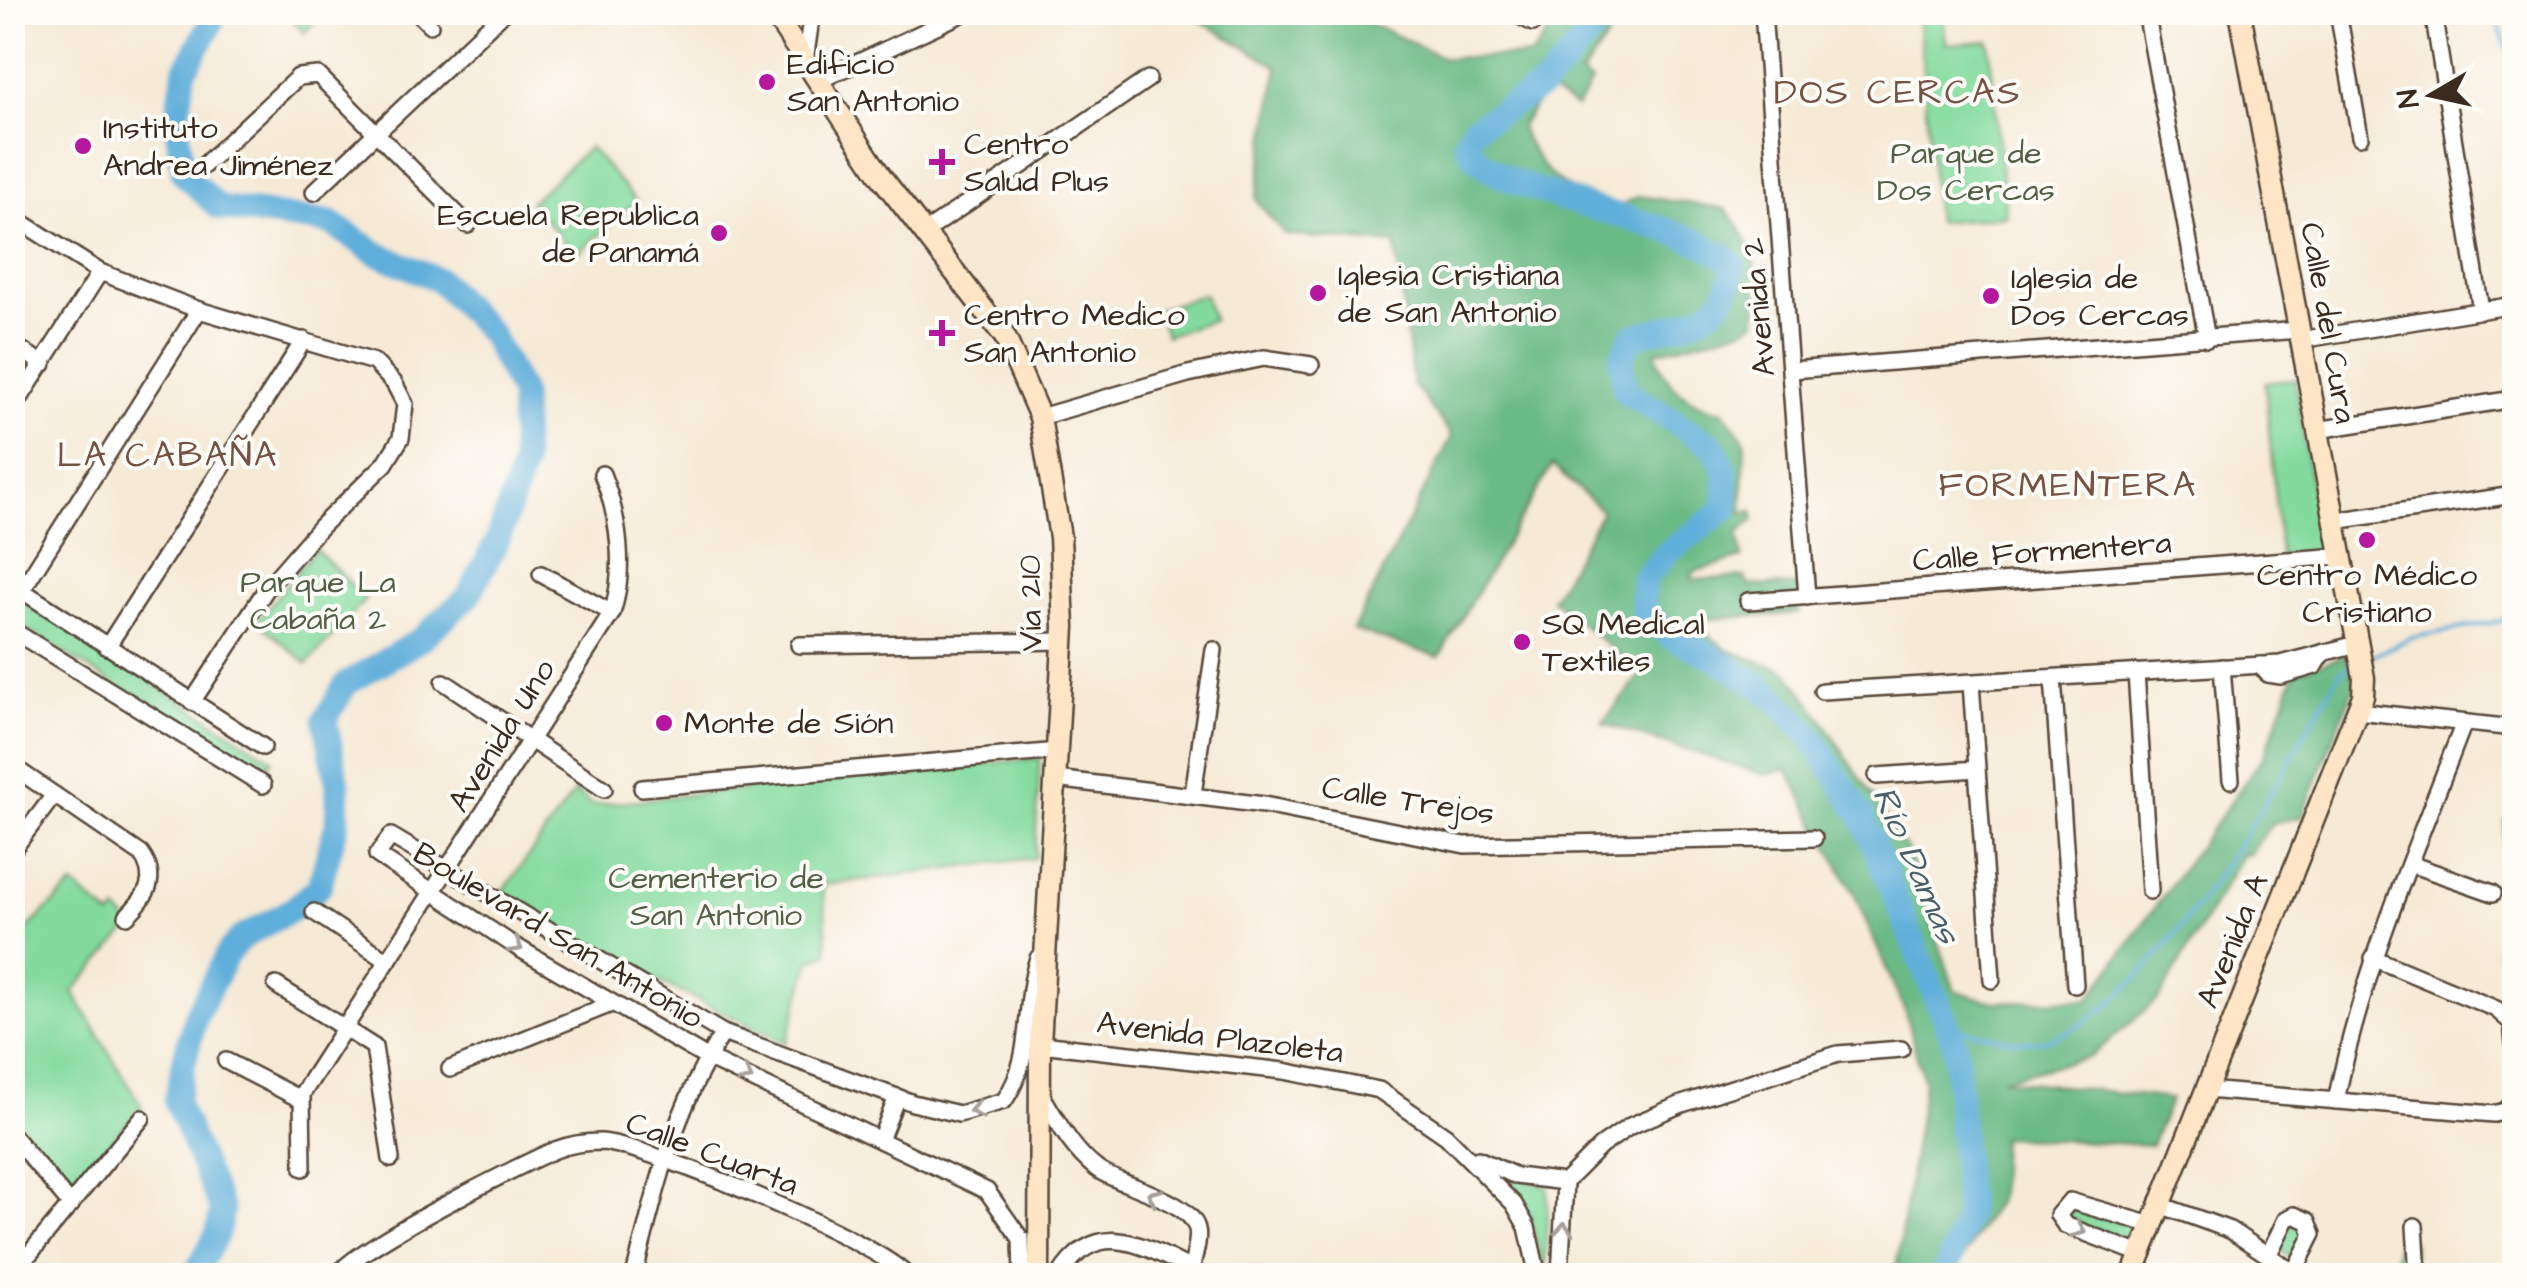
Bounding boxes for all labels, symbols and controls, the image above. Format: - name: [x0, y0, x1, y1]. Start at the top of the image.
- place label: Edificio San Antonio: [787, 42, 959, 124]
- north arrow: [2382, 45, 2482, 145]
- district label: DOS CERCAS: [1774, 68, 2022, 117]
- marker: Edificio San Antonio: [756, 71, 778, 93]
- text: N: [2388, 87, 2429, 110]
- place label: Instituto Andrea Jiménez: [103, 106, 333, 188]
- place label: Centro Salud Plus: [964, 122, 1109, 204]
- park label: Parque de Dos Cercas: [1877, 131, 2055, 213]
- marker: Instituto Andrea Jiménez: [72, 135, 94, 157]
- marker: Centro Salud Plus: [929, 149, 955, 175]
- place label: Escuela Republica de Panamá: [438, 193, 699, 275]
- street label: Calle del Cura: [2288, 219, 2368, 427]
- marker: Escuela Republica de Panamá: [708, 222, 730, 244]
- street label: Avenida 2: [1731, 236, 1787, 378]
- place label: Iglesia Cristiana de San Antonio: [1338, 253, 1559, 335]
- place label: Iglesia de Dos Cercas: [2011, 256, 2189, 338]
- marker: Iglesia Cristiana de San Antonio: [1307, 282, 1329, 304]
- marker: Iglesia de Dos Cercas: [1980, 285, 2002, 307]
- place label: Centro Medico San Antonio: [964, 293, 1185, 375]
- marker: Centro Medico San Antonio: [929, 320, 955, 346]
- district label: LA CABAÑA: [57, 431, 279, 480]
- district label: FORMENTERA: [1938, 461, 2198, 510]
- street label: Calle Formentera: [1911, 521, 2173, 583]
- marker: Centro Médico Cristiano: [2356, 529, 2378, 551]
- place label: Centro Médico Cristiano: [2257, 553, 2477, 635]
- street label: Vía 210: [1008, 554, 1054, 652]
- park label: Parque La Cabaña 2: [240, 560, 396, 642]
- place label: SQ Medical Textiles: [1542, 602, 1705, 684]
- marker: SQ Medical Textiles: [1511, 631, 1533, 653]
- street label: Avenida Uno: [437, 651, 567, 821]
- place label: Monte de Sión: [684, 701, 893, 746]
- marker: Monte de Sión: [653, 712, 675, 734]
- street label: Calle Trejos: [1319, 765, 1497, 837]
- water label: Río Damas: [1860, 779, 1973, 953]
- street label: Boulevard San Antonio: [405, 831, 711, 1041]
- park label: Cementerio de San Antonio: [608, 856, 824, 938]
- street label: Avenida A: [2186, 867, 2280, 1015]
- one-way arrow: [505, 934, 523, 953]
- street label: Avenida Plazoleta: [1094, 1001, 1346, 1075]
- one-way arrow: [735, 1063, 753, 1083]
- one-way arrow: [968, 1098, 985, 1119]
- street label: Calle Cuarta: [619, 1101, 805, 1207]
- one-way arrow: [1146, 1188, 1164, 1208]
- one-way arrow: [2069, 1218, 2087, 1238]
- one-way arrow: [1553, 1220, 1574, 1236]

